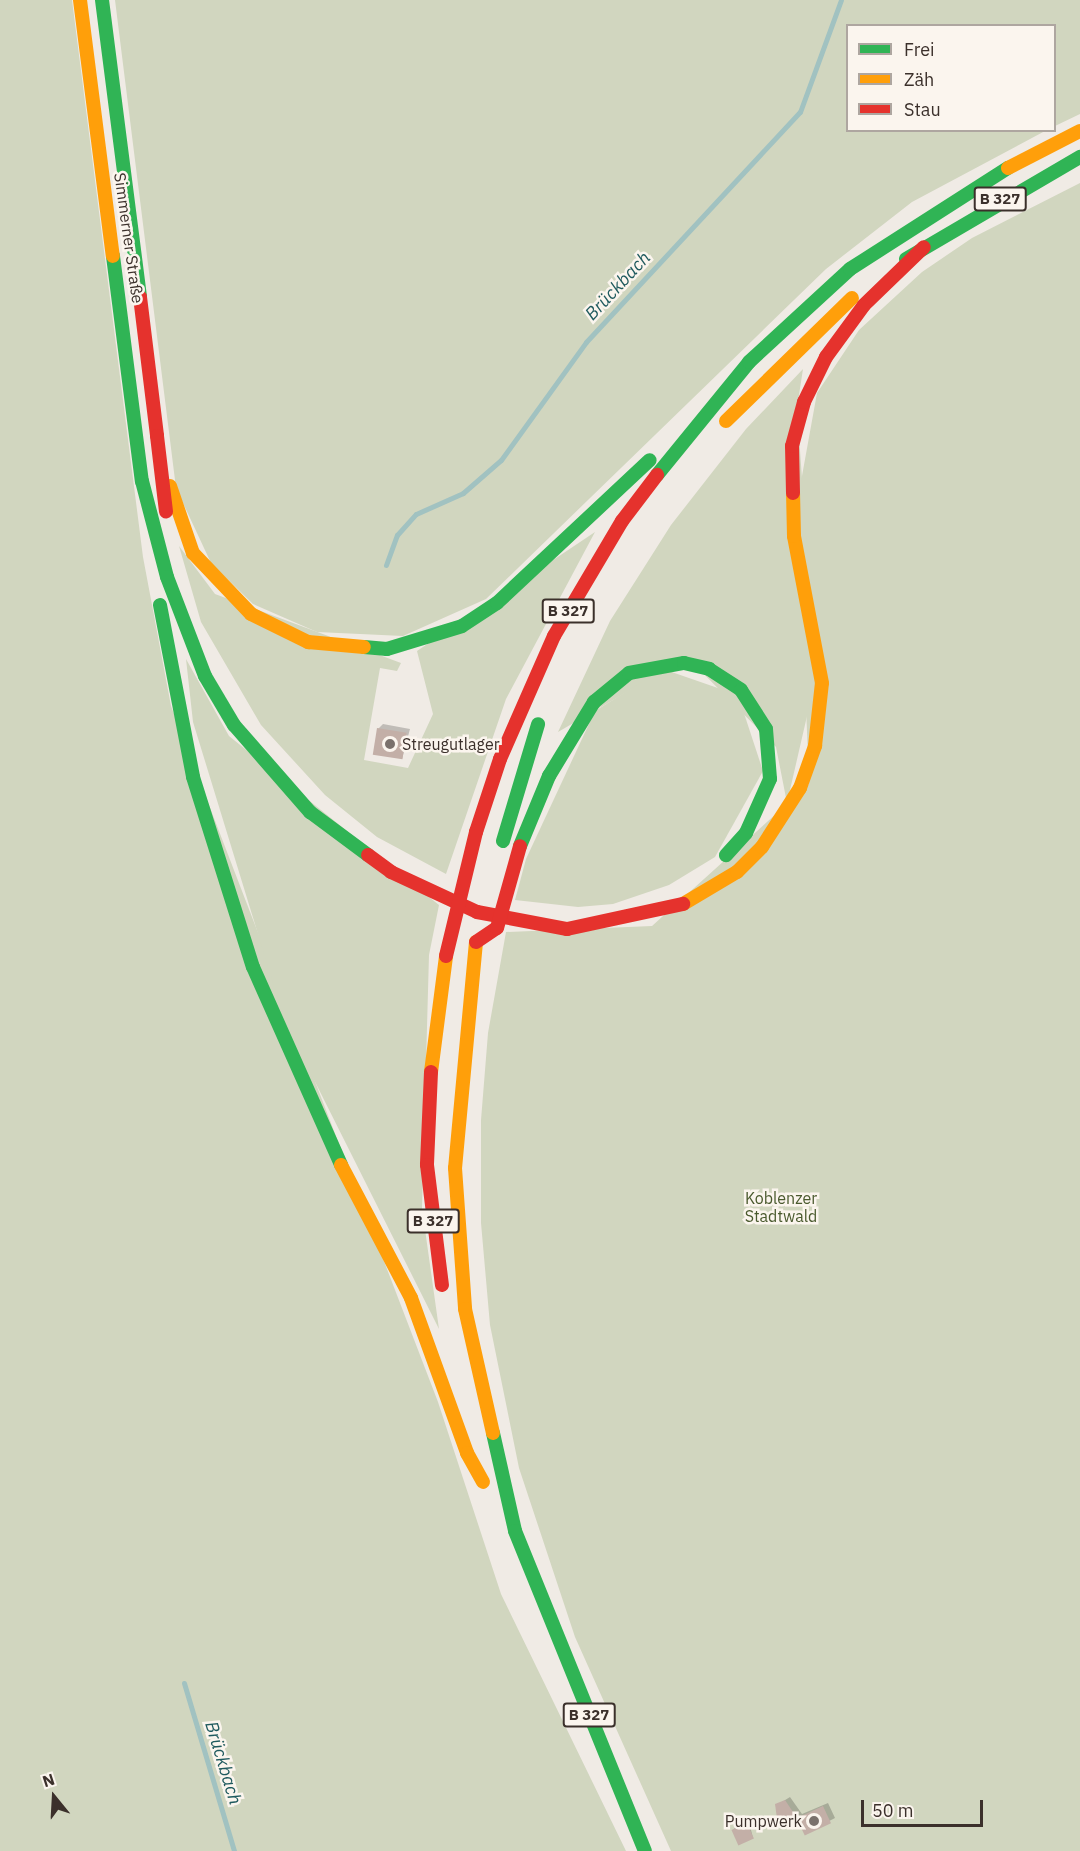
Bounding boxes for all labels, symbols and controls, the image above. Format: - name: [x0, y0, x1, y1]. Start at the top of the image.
- legend: [846, 24, 1056, 132]
- text: Frei: [904, 38, 935, 61]
- text: Zäh: [904, 68, 934, 91]
- text: Stau: [904, 98, 941, 121]
- street label: Simmerner Straße: [110, 171, 148, 305]
- road number: B 327: [973, 187, 1027, 211]
- water label: Brückbach: [581, 247, 655, 325]
- road number: B 327: [541, 599, 595, 623]
- place label: Streugutlager: [402, 734, 500, 754]
- marker: Streugutlager: [383, 737, 397, 751]
- park label: Koblenzer Stadtwald: [745, 1188, 817, 1226]
- road number: B 327: [406, 1209, 460, 1233]
- road number: B 327: [562, 1703, 616, 1727]
- water label: Brückbach: [200, 1719, 246, 1807]
- north arrow: [24, 1767, 84, 1827]
- text: N: [40, 1769, 57, 1791]
- scale bar: [864, 1788, 986, 1826]
- text: 50 m: [872, 1799, 914, 1822]
- place label: Pumpwerk: [725, 1811, 802, 1831]
- marker: Pumpwerk: [807, 1814, 821, 1828]

